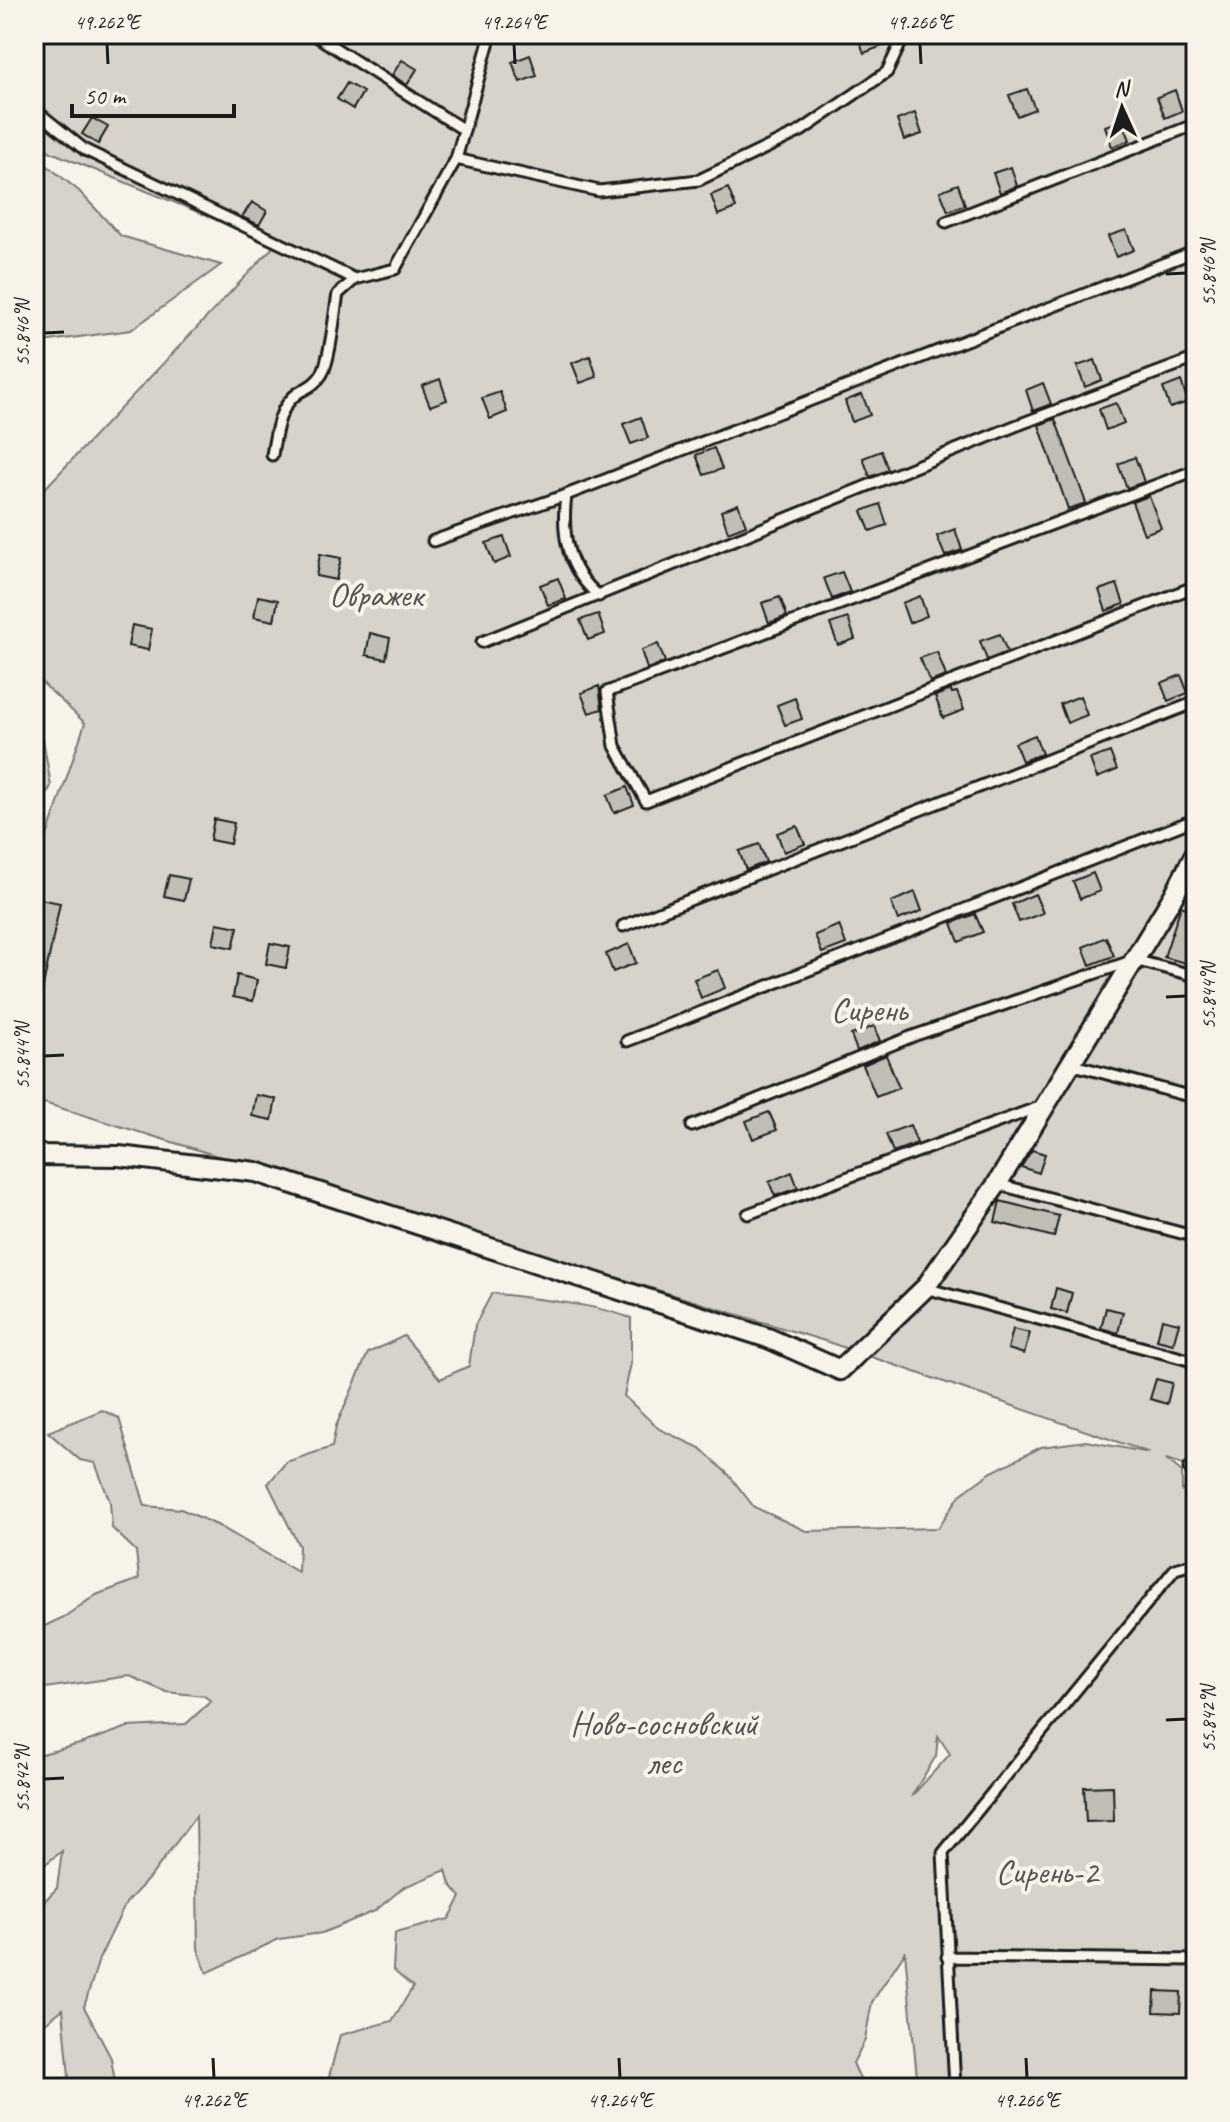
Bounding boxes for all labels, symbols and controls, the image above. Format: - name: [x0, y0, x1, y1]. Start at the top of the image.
- text: 49.262°E: [74, 10, 142, 35]
- text: 49.264°E: [481, 10, 549, 35]
- text: 49.266°E: [887, 10, 955, 35]
- scale bar: [72, 68, 234, 118]
- north arrow: [1082, 68, 1162, 148]
- text: N: [1113, 75, 1132, 103]
- text: 50 m: [84, 81, 127, 111]
- text: 55.846°N: [1196, 237, 1221, 306]
- text: 55.846°N: [10, 297, 35, 366]
- park label: Овражек: [329, 573, 426, 616]
- text: 55.844°N: [1196, 960, 1221, 1029]
- park label: Сирень: [831, 988, 909, 1031]
- text: 55.844°N: [10, 1020, 35, 1089]
- text: 55.842°N: [1196, 1683, 1221, 1752]
- park label: Ново-сосновский лес: [570, 1702, 760, 1784]
- text: 55.842°N: [10, 1743, 35, 1812]
- park label: Сирень-2: [996, 1850, 1101, 1893]
- text: 49.262°E: [181, 2088, 249, 2113]
- text: 49.264°E: [587, 2088, 655, 2113]
- text: 49.266°E: [994, 2088, 1062, 2113]

